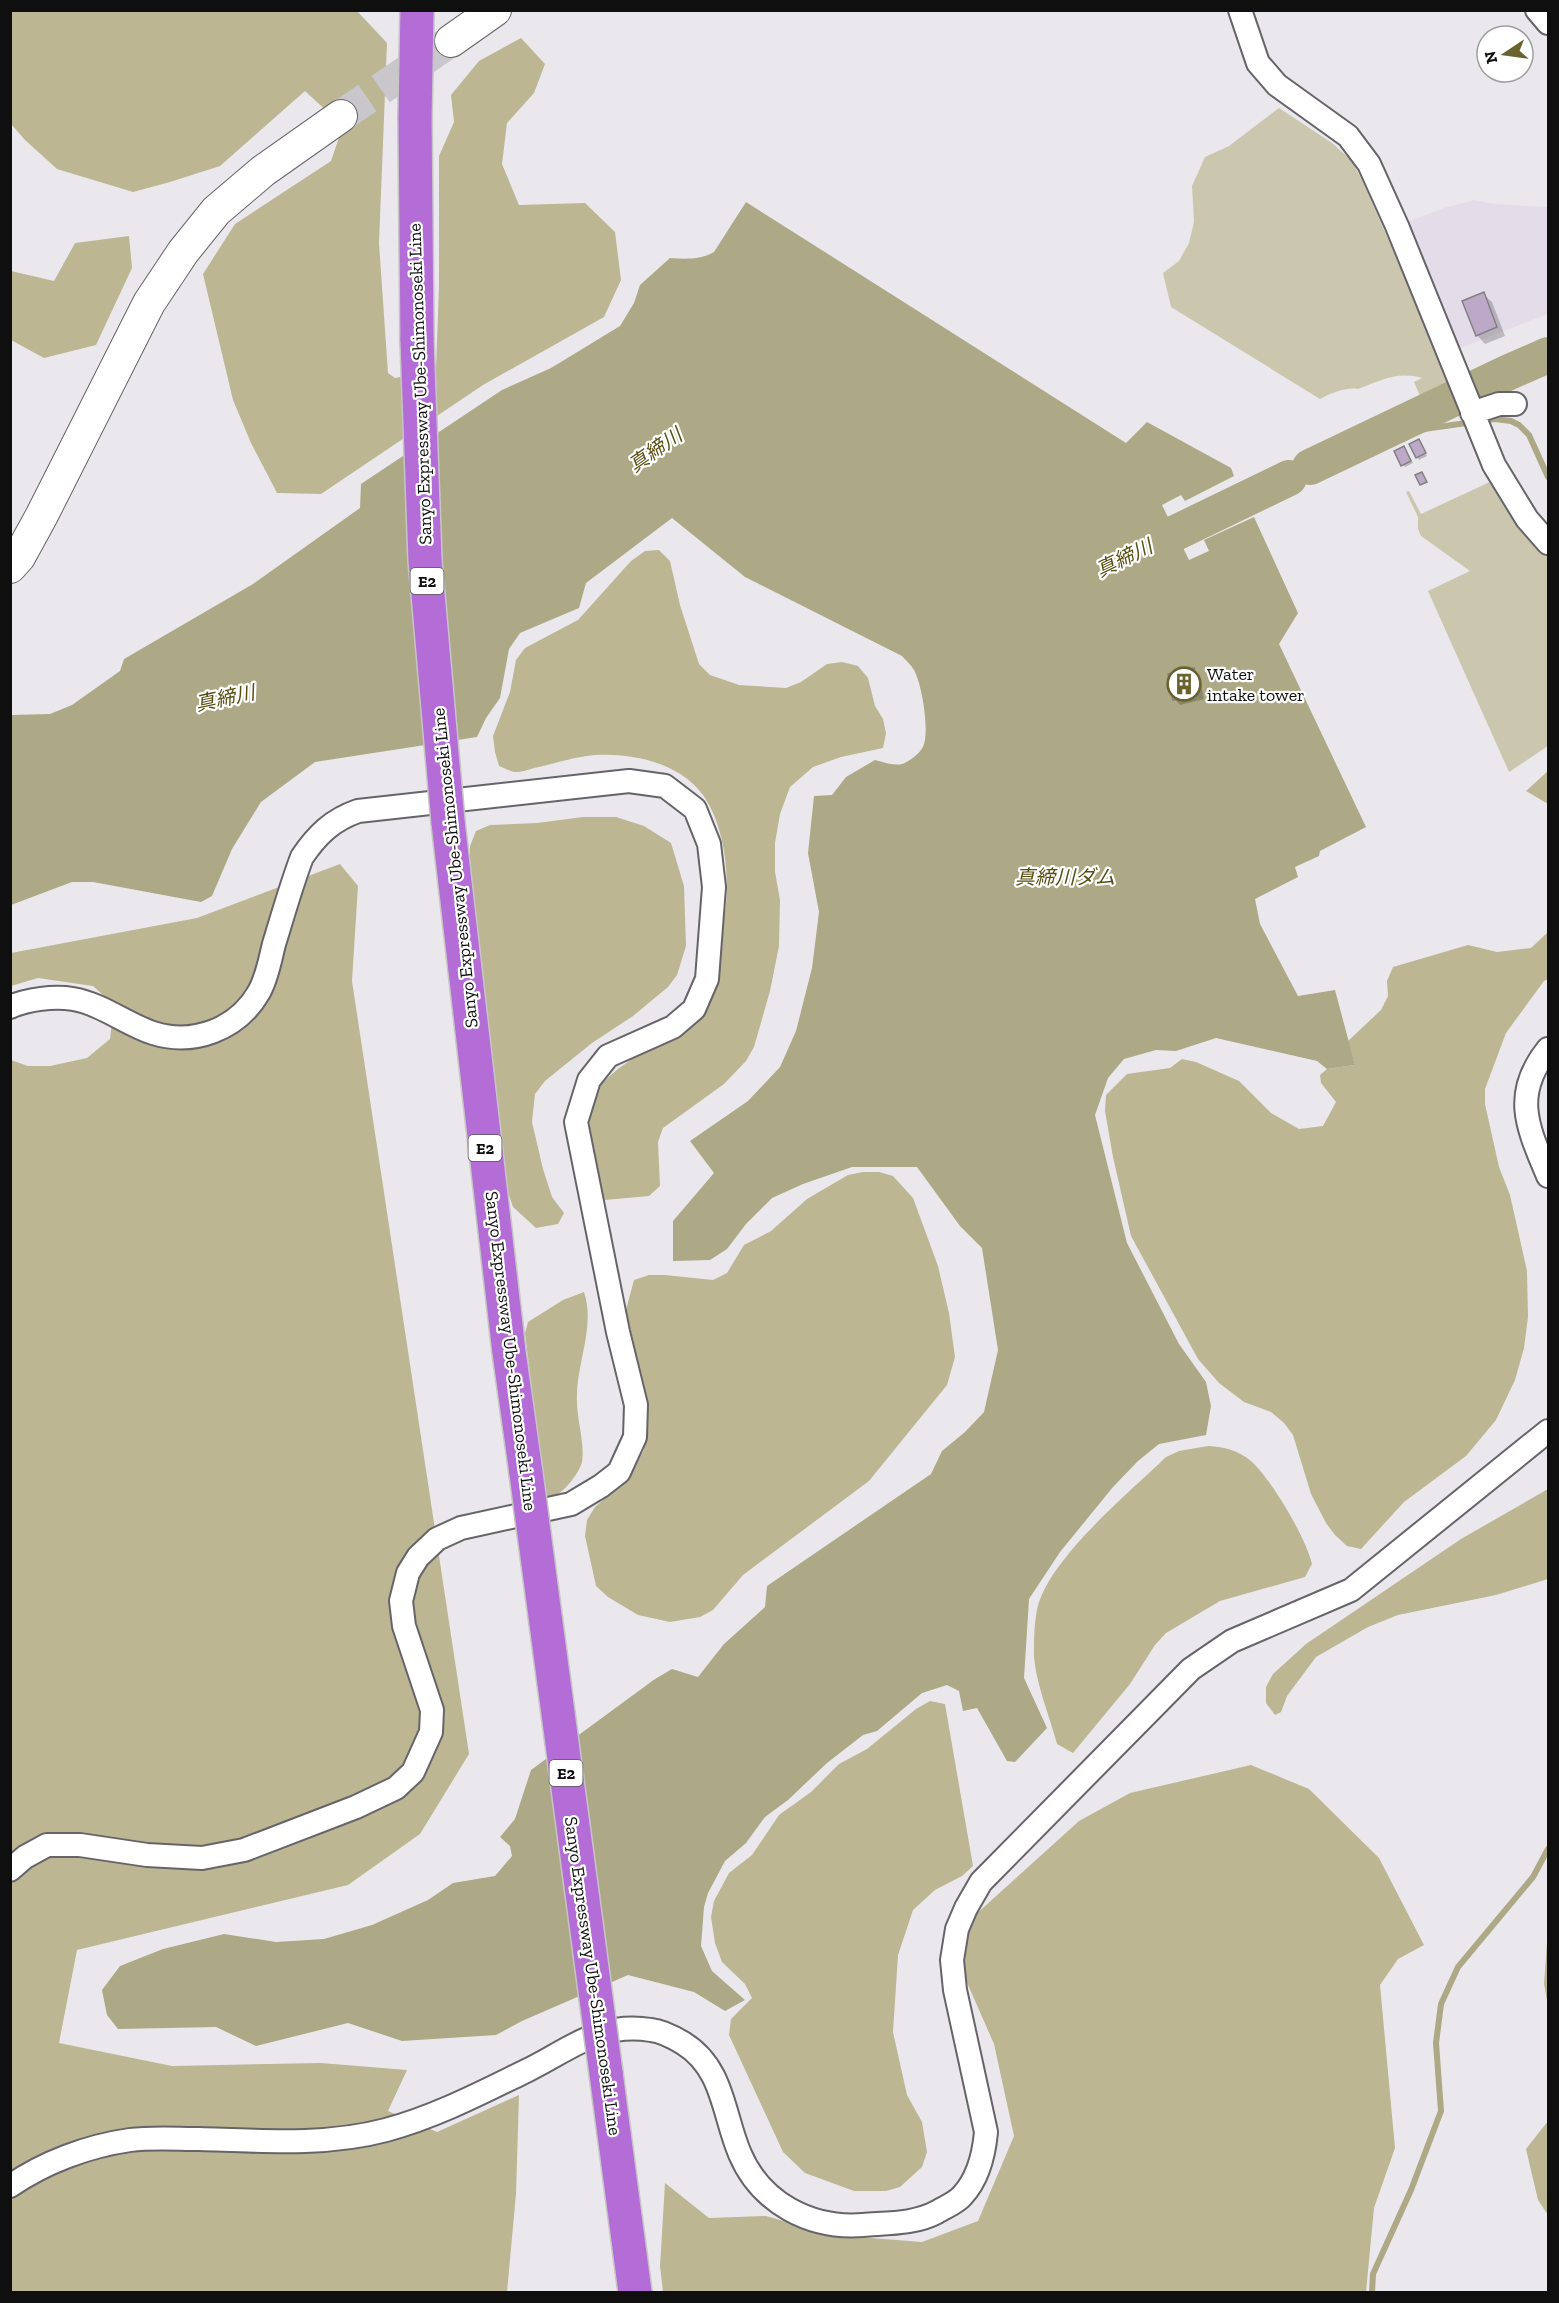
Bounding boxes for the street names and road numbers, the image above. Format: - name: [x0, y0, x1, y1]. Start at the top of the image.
- street label: Sanyo Expressway Ube-Shimonoseki Line: [403, 223, 437, 545]
- road number: E2: [410, 568, 444, 594]
- street label: Sanyo Expressway Ube-Shimonoseki Line: [427, 707, 483, 1029]
- road number: E2: [468, 1135, 502, 1161]
- street label: Sanyo Expressway Ube-Shimonoseki Line: [480, 1190, 542, 1512]
- road number: E2: [550, 1760, 582, 1786]
- street label: Sanyo Expressway Ube-Shimonoseki Line: [560, 1815, 626, 2137]

